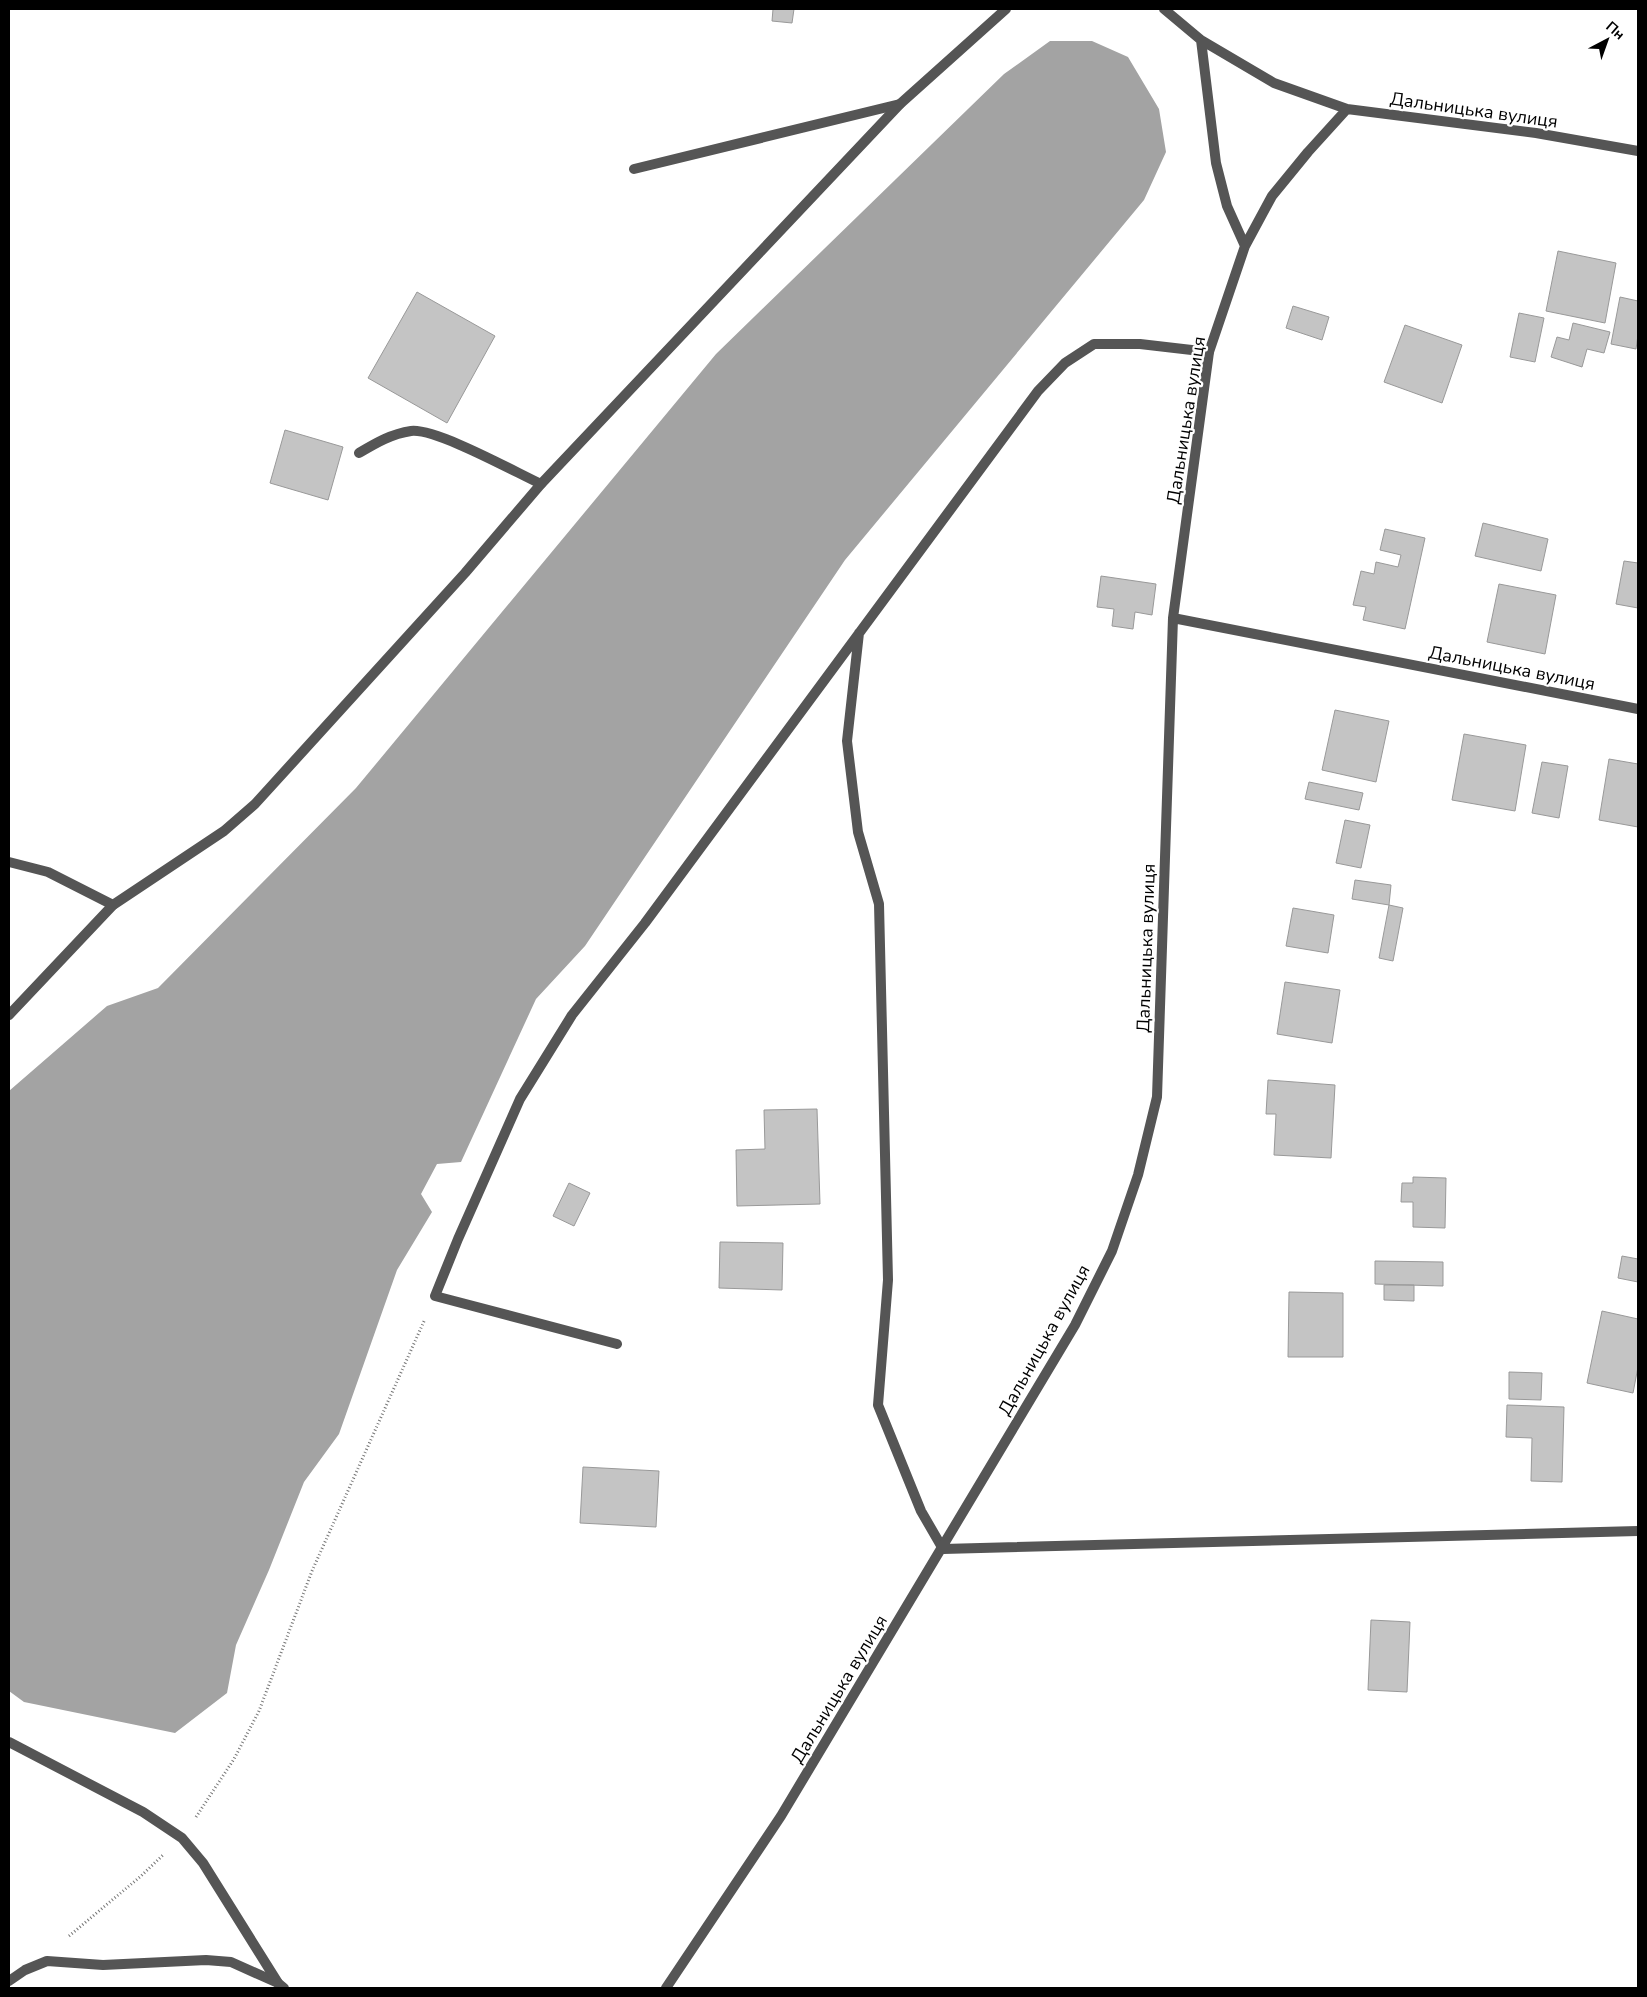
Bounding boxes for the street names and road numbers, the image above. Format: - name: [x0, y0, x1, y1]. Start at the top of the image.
- street label: Дальницька вулиця: [1389, 86, 1559, 134]
- street label: Дальницька вулиця: [1161, 335, 1211, 505]
- street label: Дальницька вулиця: [1427, 640, 1597, 696]
- street label: Дальницька вулиця: [1131, 863, 1161, 1033]
- street label: Дальницька вулиця: [993, 1260, 1095, 1420]
- street label: Дальницька вулиця: [785, 1610, 893, 1768]

